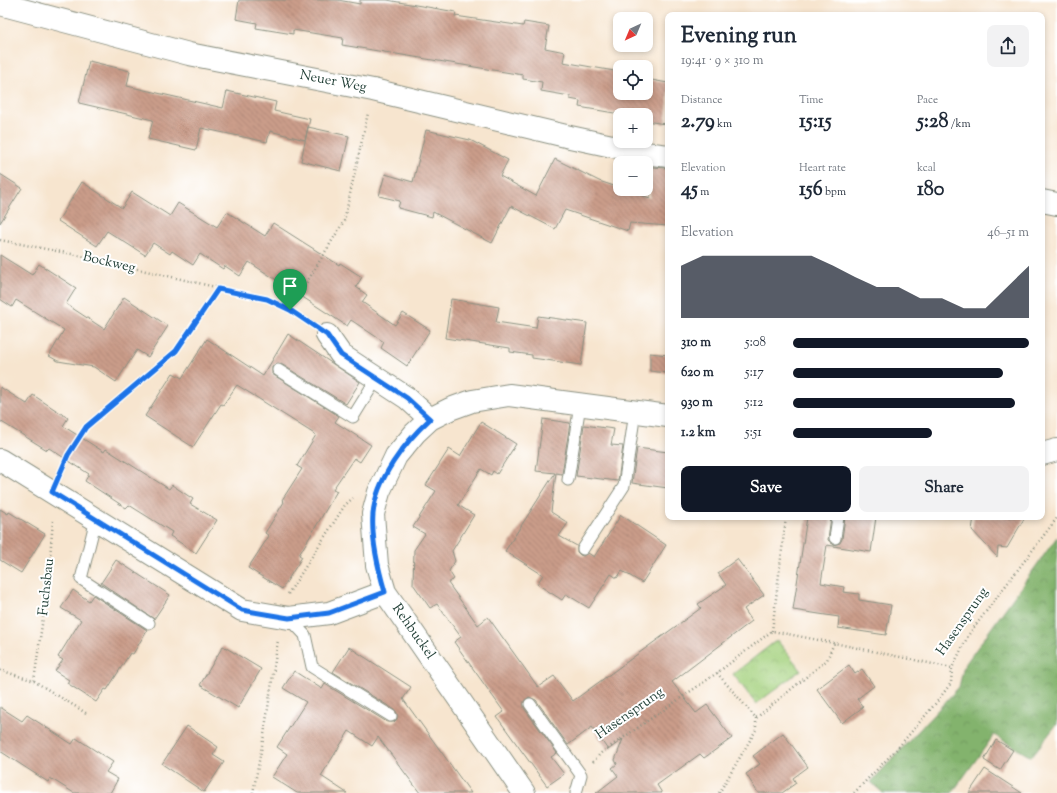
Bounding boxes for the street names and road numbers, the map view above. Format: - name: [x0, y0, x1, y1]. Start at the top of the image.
- street label: Neuer Weg: [298, 66, 368, 98]
- street label: Bockweg: [81, 247, 137, 279]
- street label: Fuchsbau: [34, 557, 60, 617]
- street label: Hasensprung: [932, 584, 994, 660]
- street label: Rehbuckel: [386, 600, 440, 664]
- street label: Hasensprung: [592, 683, 668, 745]

